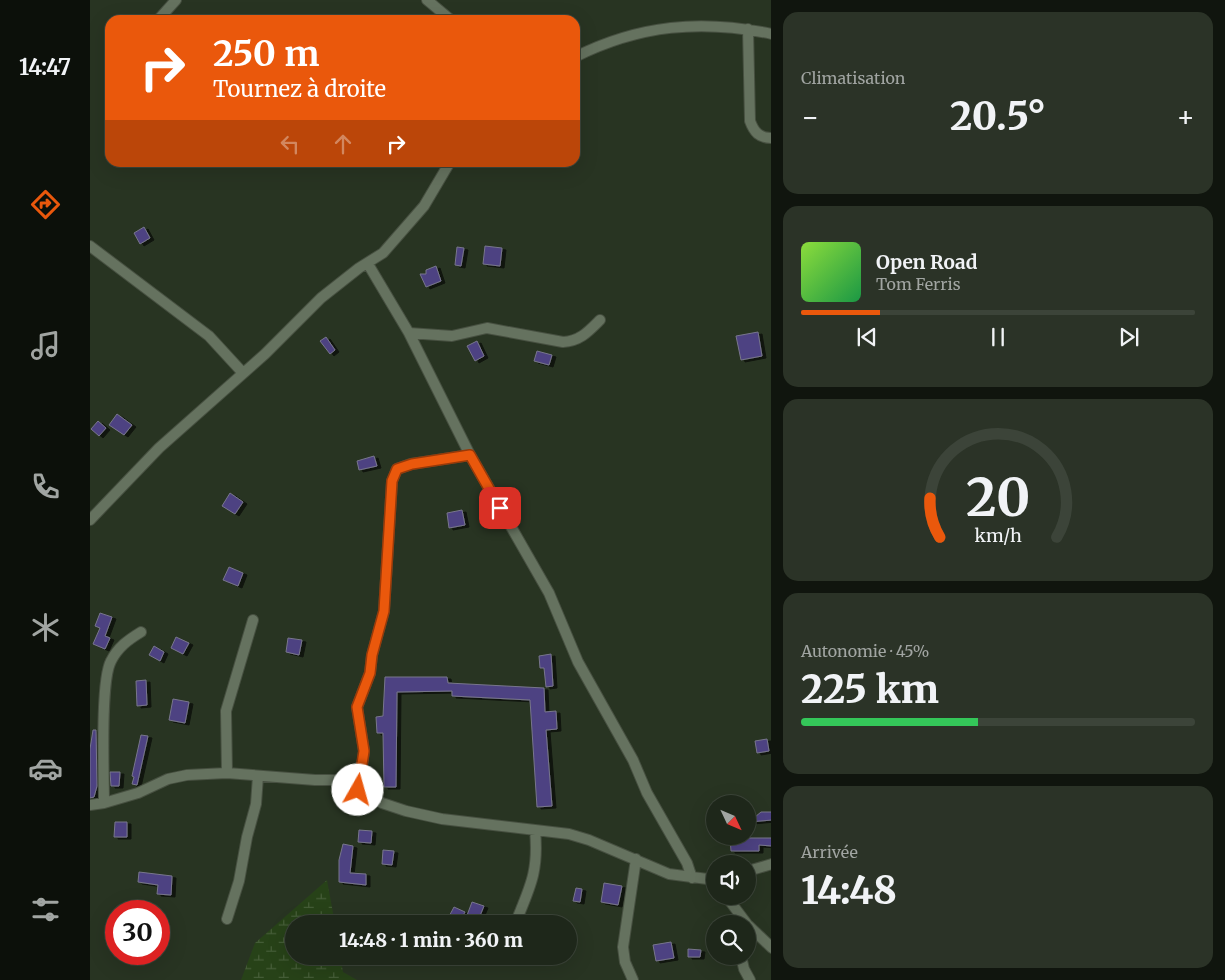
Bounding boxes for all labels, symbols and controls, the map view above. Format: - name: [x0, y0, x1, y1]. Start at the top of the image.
- text: 250 m: [213, 32, 319, 76]
- icon: right: [130, 35, 195, 100]
- text: 14:47: [19, 53, 71, 81]
- text: Climatisation: [801, 68, 905, 88]
- text: Tournez à droite: [213, 75, 386, 103]
- text: 20.5°: [950, 93, 1046, 140]
- text: −: [801, 99, 820, 135]
- text: +: [1176, 99, 1195, 135]
- icon: left: [276, 130, 304, 158]
- icon: ahead: [329, 130, 357, 158]
- icon: right: [382, 130, 410, 158]
- icon: directions: [28, 187, 63, 222]
- text: Open Road: [876, 250, 978, 274]
- text: Tom Ferris: [876, 274, 961, 294]
- icon: previous: [853, 323, 881, 351]
- icon: pause: [984, 323, 1012, 351]
- icon: next: [1115, 323, 1143, 351]
- icon: music: [28, 328, 63, 363]
- text: 20: [966, 465, 1030, 530]
- icon: phone: [28, 469, 63, 504]
- pin: [479, 487, 521, 529]
- icon: arrive: [486, 494, 514, 522]
- text: km/h: [974, 524, 1022, 547]
- icon: climate: [28, 610, 63, 645]
- text: Autonomie · 45%: [801, 641, 929, 661]
- text: 225 km: [801, 666, 939, 713]
- icon: car: [28, 751, 63, 786]
- position arrow: [331, 763, 383, 815]
- north arrow: [706, 795, 756, 845]
- map controls: [706, 795, 756, 965]
- text: Arrivée: [801, 842, 858, 862]
- button: sound: [706, 855, 756, 905]
- text: 14:48: [801, 867, 897, 914]
- icon: filters: [28, 892, 63, 927]
- speed limit sign: 30: [105, 900, 170, 965]
- button: search: [706, 915, 756, 965]
- text: 14:48 · 1 min · 360 m: [339, 928, 523, 952]

